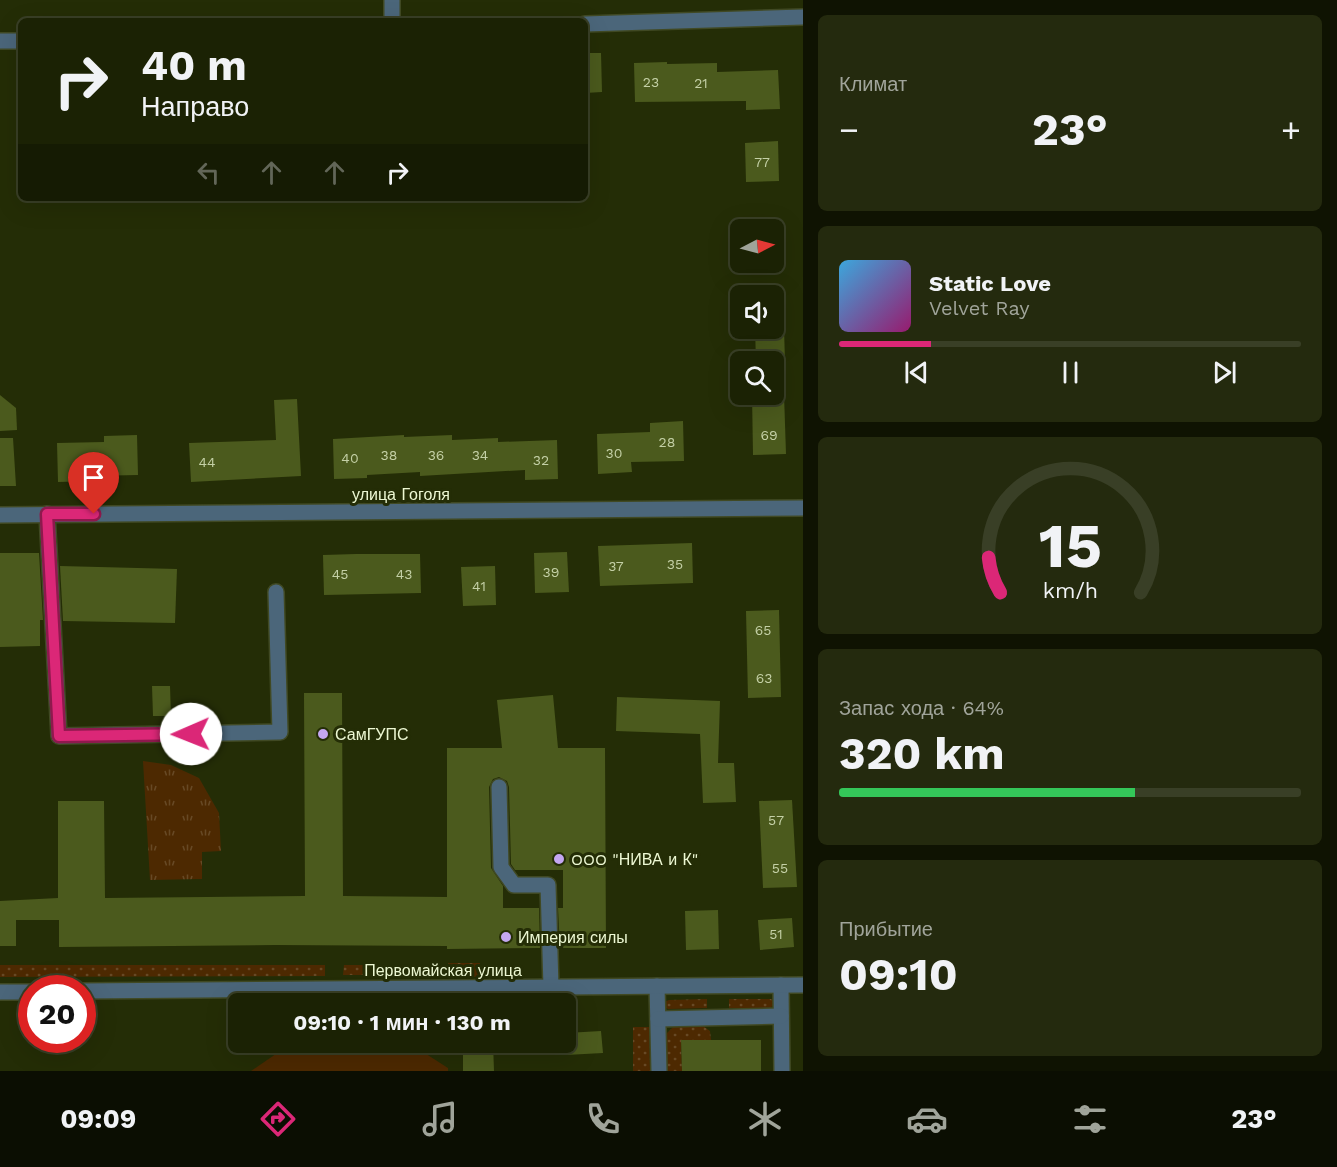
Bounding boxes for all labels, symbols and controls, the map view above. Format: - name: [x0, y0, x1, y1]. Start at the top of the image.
- text: 40 m: [141, 41, 247, 90]
- icon: right: [42, 42, 120, 120]
- text: Климат: [839, 72, 907, 96]
- house number: 23: [643, 74, 659, 90]
- house number: 21: [694, 75, 708, 91]
- text: Направо: [141, 91, 249, 123]
- text: 23°: [1032, 103, 1108, 156]
- text: −: [839, 110, 859, 149]
- text: +: [1281, 110, 1301, 149]
- house number: 77: [754, 154, 770, 170]
- icon: left: [192, 156, 225, 189]
- icon: ahead: [255, 156, 288, 189]
- icon: ahead: [318, 156, 351, 189]
- icon: right: [381, 156, 414, 189]
- north arrow: [730, 219, 784, 273]
- map controls: [730, 219, 784, 405]
- text: Static Love: [929, 271, 1051, 296]
- button: sound: [730, 285, 784, 339]
- text: Velvet Ray: [929, 296, 1030, 320]
- button: search: [730, 351, 784, 405]
- icon: previous: [900, 356, 933, 389]
- icon: pause: [1054, 356, 1087, 389]
- icon: next: [1208, 356, 1241, 389]
- house number: 69: [760, 427, 778, 443]
- house number: 28: [659, 434, 675, 450]
- house number: 30: [606, 445, 622, 461]
- house number: 38: [381, 447, 397, 463]
- house number: 36: [428, 447, 444, 463]
- house number: 34: [472, 447, 488, 463]
- house number: 40: [341, 450, 359, 466]
- pin: [68, 452, 119, 514]
- house number: 32: [533, 452, 549, 468]
- house number: 44: [198, 454, 216, 470]
- icon: arrive: [77, 461, 110, 494]
- street label: улица Гоголя: [352, 485, 450, 504]
- text: 15: [1038, 509, 1102, 582]
- house number: 35: [667, 556, 683, 572]
- house number: 37: [608, 558, 624, 574]
- house number: 39: [543, 564, 559, 580]
- house number: 45: [332, 566, 348, 582]
- house number: 43: [396, 566, 412, 582]
- house number: 41: [472, 578, 486, 594]
- text: km/h: [1042, 578, 1098, 603]
- house number: 65: [755, 622, 771, 638]
- house number: 63: [756, 670, 772, 686]
- text: Запас хода · 64%: [839, 696, 1004, 720]
- position arrow: [159, 702, 223, 766]
- place label: СамГУПС: [335, 725, 409, 744]
- marker: СамГУПС: [316, 727, 330, 741]
- text: 320 km: [839, 727, 1005, 780]
- house number: 57: [768, 812, 784, 828]
- place label: OOO "НИВА и К": [571, 850, 698, 869]
- marker: OOO "НИВА и К": [552, 852, 566, 866]
- house number: 55: [772, 860, 788, 876]
- text: Прибытие: [839, 917, 933, 941]
- house number: 51: [769, 926, 783, 942]
- place label: Империя силы: [518, 928, 628, 947]
- marker: Империя силы: [499, 930, 513, 944]
- text: 09:10: [839, 948, 958, 1001]
- street label: Первомайская улица: [364, 961, 522, 980]
- speed limit sign: 20: [18, 975, 96, 1053]
- text: 09:10 · 1 мин · 130 m: [293, 1010, 511, 1035]
- icon: directions: [257, 1098, 299, 1140]
- icon: music: [419, 1098, 461, 1140]
- icon: phone: [582, 1098, 624, 1140]
- icon: climate: [744, 1098, 786, 1140]
- icon: car: [906, 1098, 948, 1140]
- icon: filters: [1069, 1098, 1111, 1140]
- text: 09:09: [60, 1103, 136, 1135]
- text: 23°: [1231, 1103, 1277, 1135]

